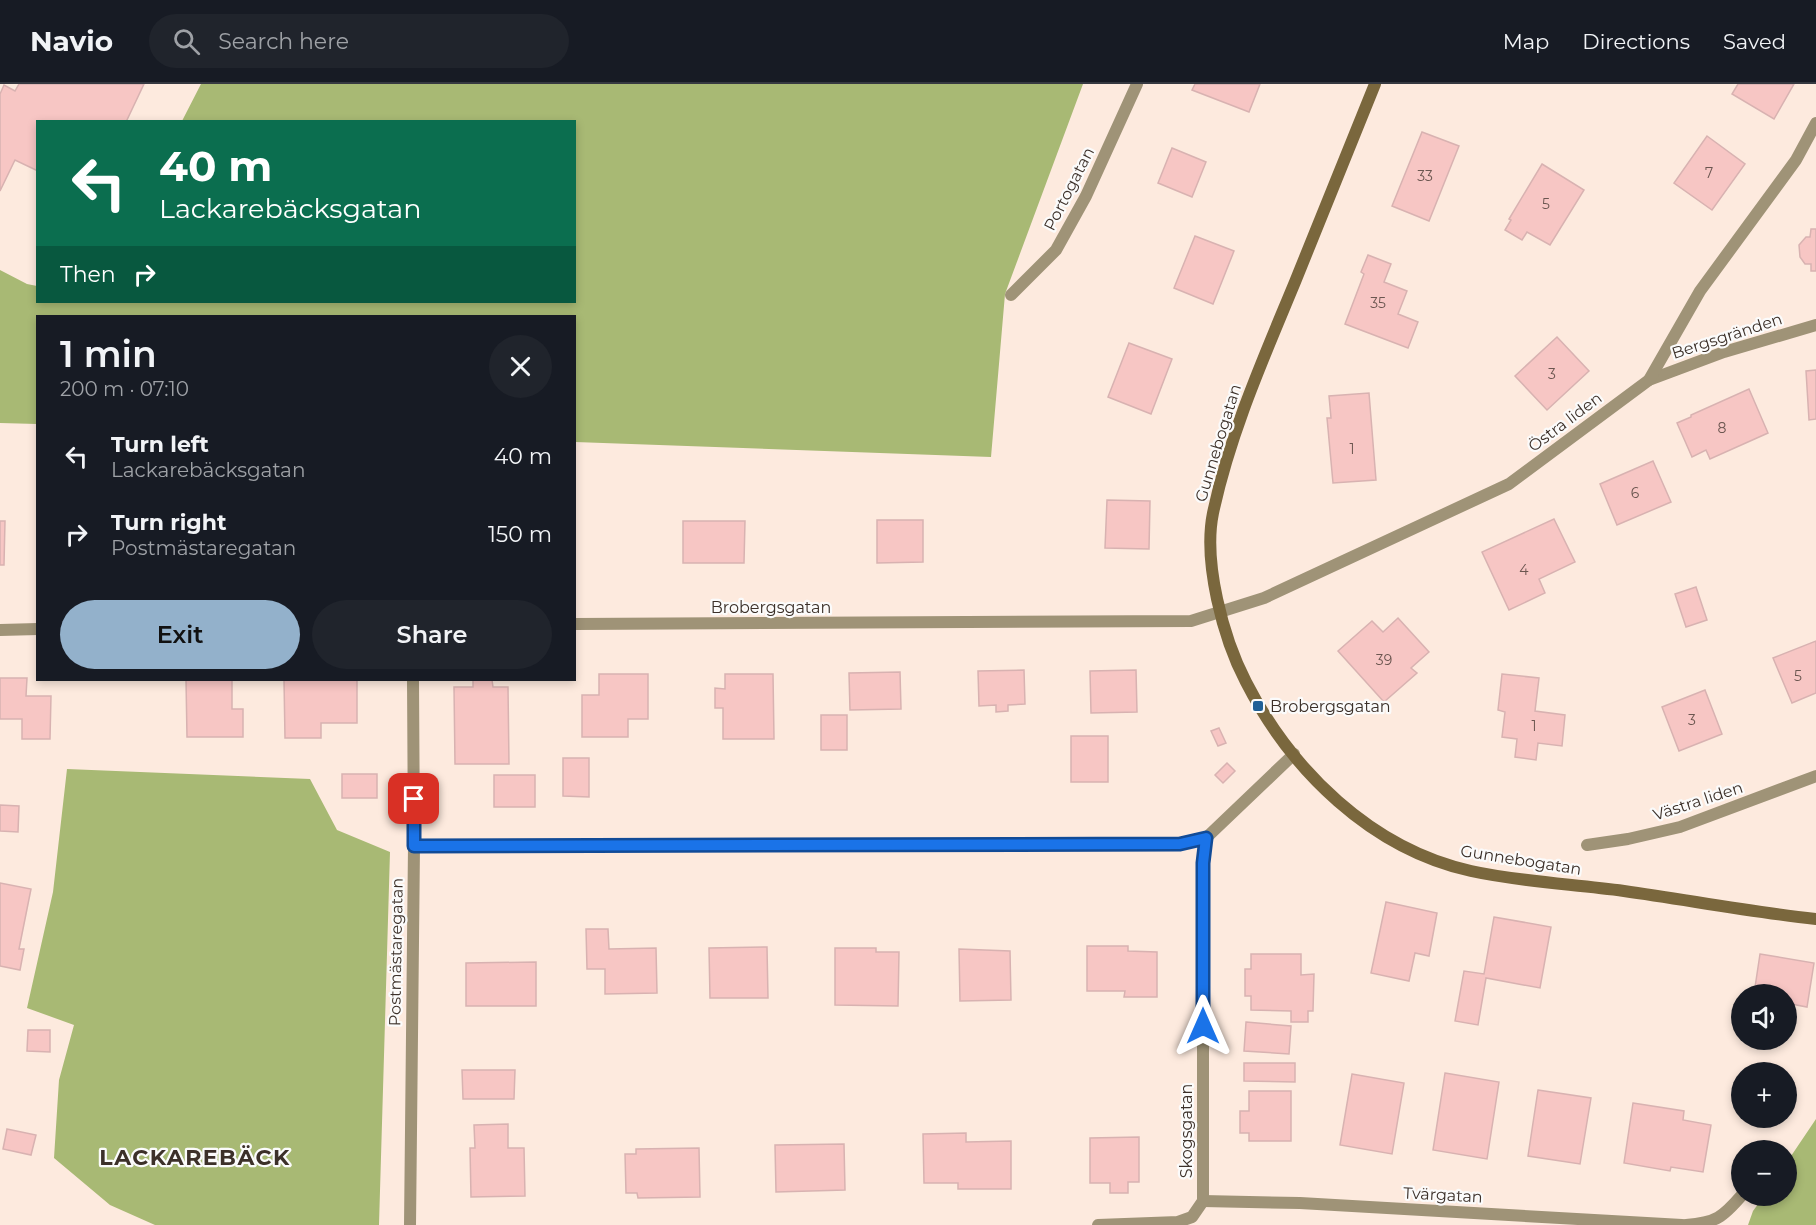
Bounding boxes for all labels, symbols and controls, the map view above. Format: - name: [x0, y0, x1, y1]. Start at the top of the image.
- search box: [149, 14, 569, 68]
- text: Navio: [30, 24, 113, 58]
- icon: search: [170, 25, 203, 58]
- text: Search here: [218, 28, 349, 55]
- text: Map: [1503, 29, 1549, 54]
- text: Directions: [1582, 29, 1690, 54]
- text: Saved: [1723, 29, 1786, 54]
- text: 40 m: [159, 140, 272, 192]
- icon: left: [60, 144, 138, 222]
- street label: Portogatan: [1040, 144, 1098, 234]
- house number: 7: [1705, 164, 1713, 182]
- house number: 33: [1417, 167, 1433, 185]
- text: Lackarebäcksgatan: [159, 192, 421, 225]
- house number: 5: [1542, 195, 1550, 213]
- icon: right: [128, 258, 161, 291]
- text: Then: [60, 261, 116, 288]
- house number: 35: [1370, 294, 1386, 312]
- street label: Bergsgränden: [1669, 309, 1785, 363]
- text: 1 min: [60, 332, 157, 376]
- button: close: [489, 335, 552, 398]
- house number: 3: [1548, 365, 1556, 383]
- text: 200 m · 07:10: [60, 377, 189, 401]
- street label: Gunnebogatan: [1191, 382, 1245, 504]
- street label: Östra liden: [1524, 387, 1605, 456]
- house number: 8: [1718, 419, 1727, 437]
- text: Turn left: [111, 431, 209, 458]
- icon: left: [60, 440, 93, 473]
- house number: 1: [1349, 440, 1355, 458]
- text: 40 m: [494, 443, 552, 470]
- text: Lackarebäcksgatan: [111, 458, 305, 482]
- house number: 6: [1631, 484, 1640, 502]
- text: Turn right: [111, 509, 226, 536]
- icon: right: [60, 518, 93, 551]
- text: 150 m: [488, 521, 552, 548]
- text: Postmästaregatan: [111, 536, 296, 560]
- house number: 4: [1519, 561, 1529, 579]
- street label: Brobergsgatan: [711, 598, 831, 617]
- button: Exit: [60, 600, 300, 669]
- button: Share: [312, 600, 552, 669]
- house number: 39: [1376, 651, 1392, 669]
- house number: 5: [1794, 667, 1802, 685]
- place label: Brobergsgatan: [1270, 697, 1391, 716]
- marker: Brobergsgatan: [1251, 699, 1265, 713]
- house number: 3: [1688, 711, 1696, 729]
- house number: 1: [1531, 717, 1537, 735]
- pin: [388, 773, 439, 824]
- street label: Västra liden: [1651, 778, 1745, 824]
- icon: arrive: [397, 782, 430, 815]
- street label: Gunnebogatan: [1459, 841, 1583, 879]
- street label: Postmästaregatan: [385, 878, 407, 1026]
- map controls: [1731, 984, 1797, 1206]
- button: sound: [1731, 984, 1797, 1050]
- position arrow: [1171, 994, 1235, 1058]
- button: +: [1731, 1062, 1797, 1128]
- street label: Skogsgatan: [1177, 1084, 1196, 1178]
- button: −: [1731, 1140, 1797, 1206]
- district label: LACKAREBÄCK: [99, 1144, 291, 1171]
- street label: Tvärgatan: [1403, 1183, 1483, 1207]

